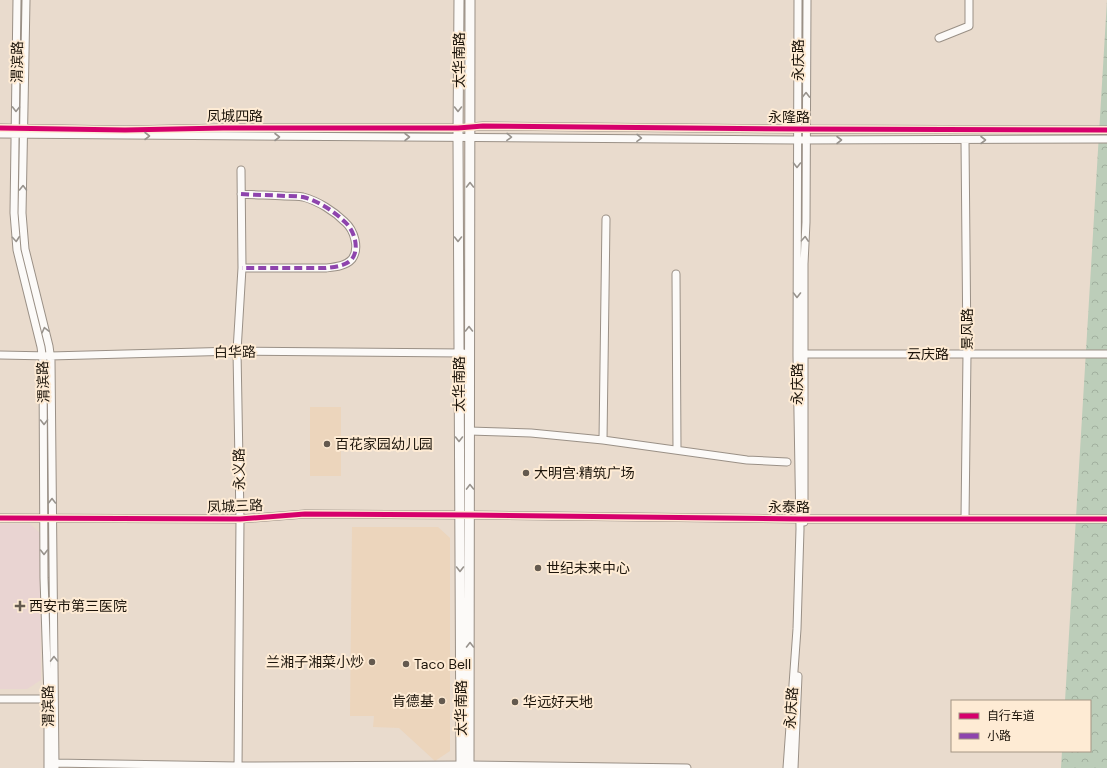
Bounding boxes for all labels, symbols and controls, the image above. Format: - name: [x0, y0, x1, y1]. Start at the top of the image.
- street label: 太华南路: [450, 32, 468, 88]
- street label: 永庆路: [789, 39, 807, 81]
- street label: 渭滨路: [8, 41, 26, 83]
- one-way arrow: [802, 92, 810, 98]
- one-way arrow: [12, 106, 20, 112]
- one-way arrow: [454, 106, 462, 112]
- street label: 凤城四路: [207, 107, 263, 125]
- street label: 永隆路: [768, 108, 810, 126]
- one-way arrow: [144, 132, 150, 140]
- one-way arrow: [274, 133, 280, 141]
- one-way arrow: [404, 133, 410, 141]
- one-way arrow: [506, 133, 512, 141]
- one-way arrow: [636, 134, 642, 142]
- one-way arrow: [836, 136, 842, 144]
- one-way arrow: [980, 136, 986, 144]
- one-way arrow: [793, 162, 801, 168]
- one-way arrow: [466, 182, 474, 188]
- one-way arrow: [19, 185, 27, 191]
- one-way arrow: [11, 236, 20, 242]
- one-way arrow: [454, 236, 462, 242]
- one-way arrow: [801, 236, 809, 242]
- one-way arrow: [793, 292, 801, 298]
- street label: 景风路: [958, 308, 976, 350]
- one-way arrow: [41, 326, 50, 333]
- one-way arrow: [465, 326, 474, 332]
- street label: 白华路: [214, 343, 256, 361]
- street label: 云庆路: [907, 345, 949, 363]
- street label: 太华南路: [450, 356, 468, 412]
- street label: 渭滨路: [33, 361, 53, 403]
- street label: 永庆路: [788, 363, 806, 405]
- one-way arrow: [40, 419, 48, 425]
- place label: 百花家园幼儿园: [335, 435, 433, 453]
- one-way arrow: [455, 436, 464, 442]
- marker: 百花家园幼儿园: [322, 439, 332, 449]
- street label: 永义路: [230, 448, 248, 490]
- place label: 大明宫·精筑广场: [534, 464, 635, 482]
- marker: 大明宫·精筑广场: [521, 468, 531, 478]
- one-way arrow: [466, 484, 474, 490]
- street label: 凤城三路: [207, 496, 263, 516]
- one-way arrow: [48, 498, 56, 504]
- street label: 永泰路: [768, 498, 810, 516]
- one-way arrow: [40, 549, 48, 555]
- place label: 世纪未来中心: [546, 559, 630, 577]
- marker: 世纪未来中心: [533, 563, 543, 573]
- one-way arrow: [456, 566, 464, 572]
- place label: 西安市第三医院: [29, 597, 127, 615]
- marker: 西安市第三医院: [14, 600, 26, 612]
- one-way arrow: [466, 642, 474, 648]
- place label: 兰湘子湘菜小炒: [266, 653, 364, 671]
- place label: Taco Bell: [414, 655, 471, 673]
- one-way arrow: [50, 656, 58, 662]
- marker: 兰湘子湘菜小炒: [367, 657, 377, 667]
- marker: Taco Bell: [401, 659, 411, 669]
- street label: 太华南路: [452, 680, 470, 736]
- street label: 渭滨路: [39, 685, 57, 727]
- street label: 永庆路: [781, 686, 801, 730]
- place label: 肯德基: [392, 692, 434, 710]
- place label: 华远好天地: [523, 693, 593, 711]
- marker: 肯德基: [437, 696, 447, 706]
- marker: 华远好天地: [510, 697, 520, 707]
- legend: [951, 700, 1091, 752]
- text: 自行车道: [987, 708, 1035, 724]
- text: 小路: [987, 728, 1011, 744]

